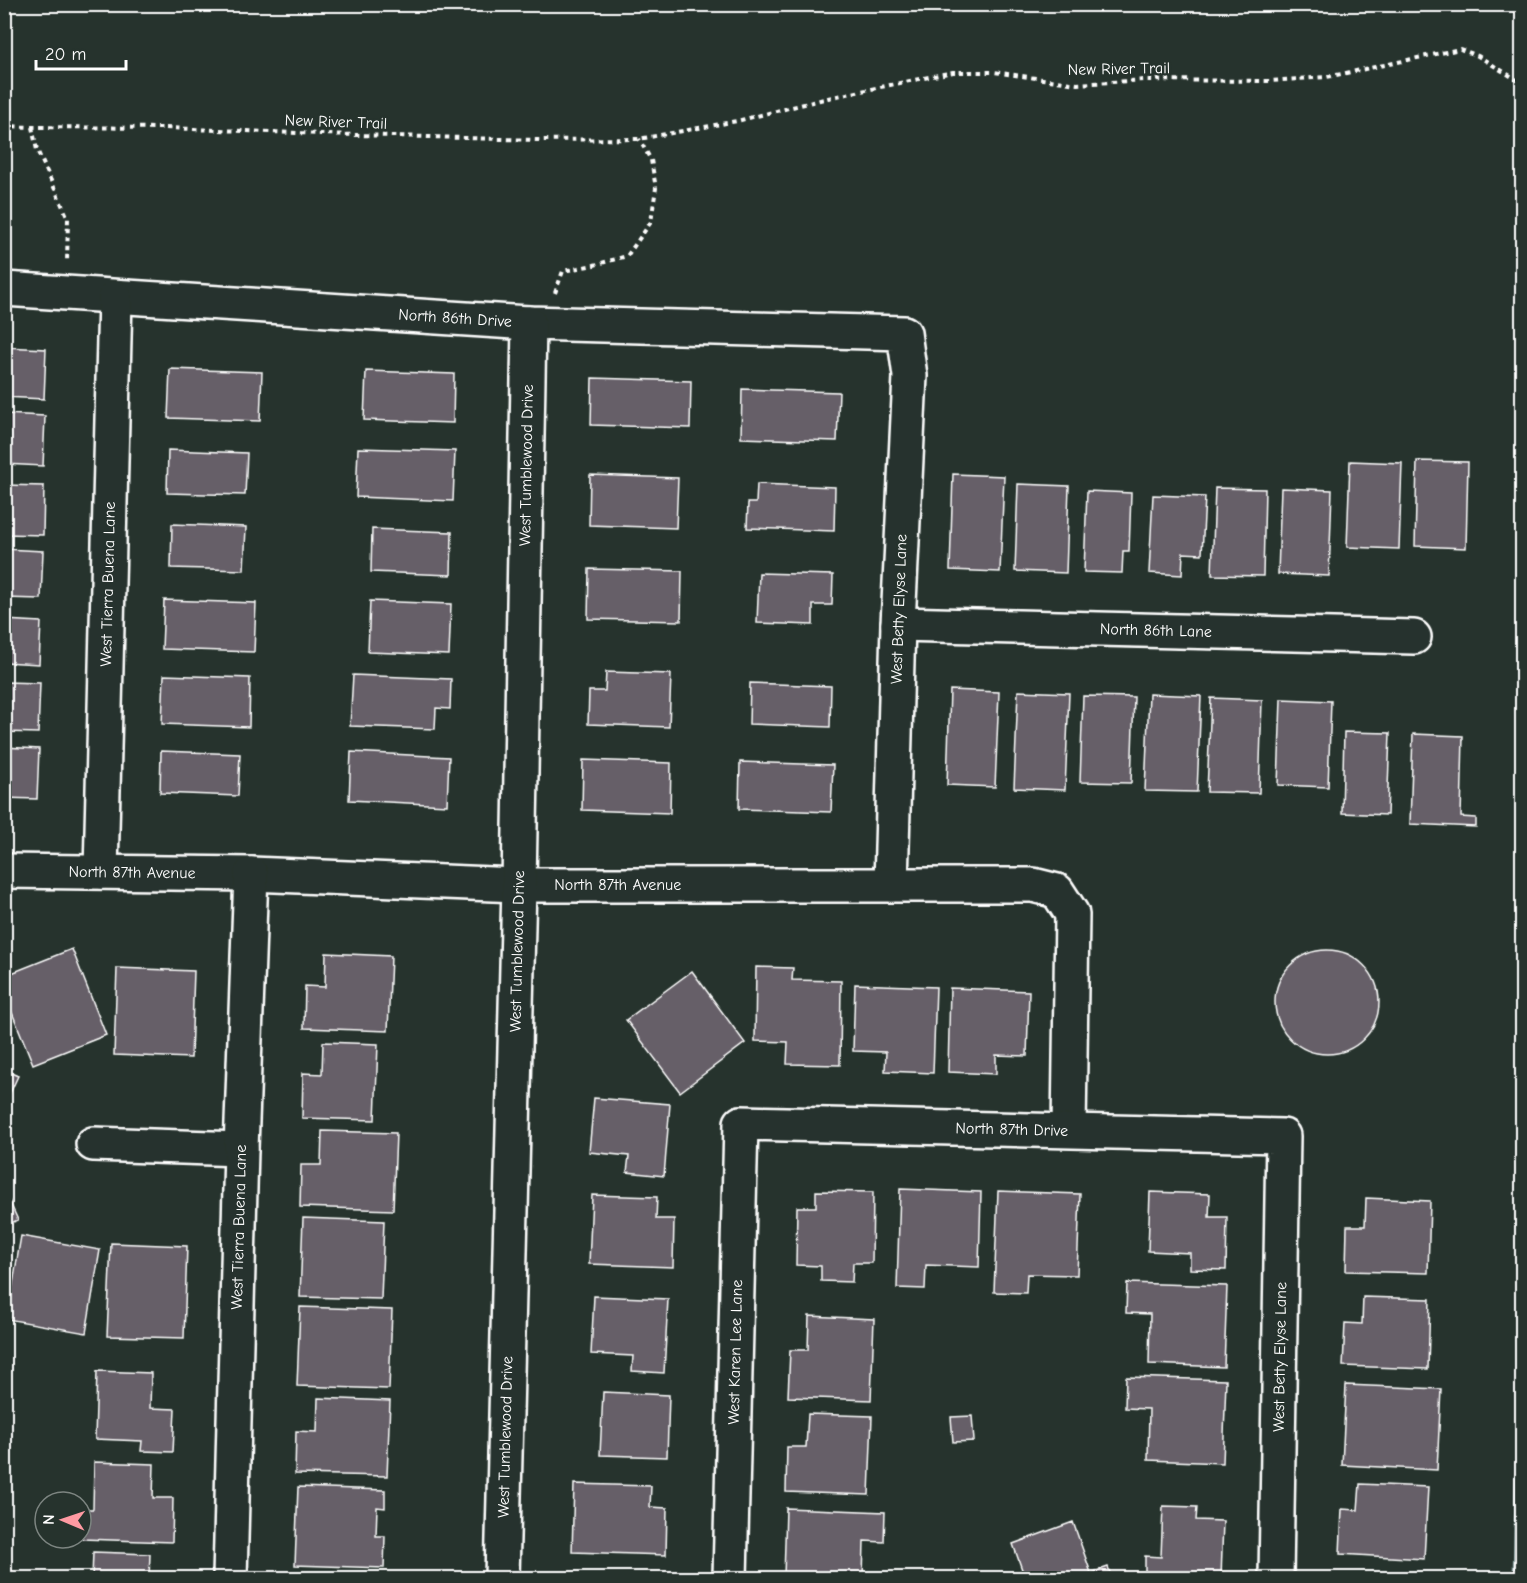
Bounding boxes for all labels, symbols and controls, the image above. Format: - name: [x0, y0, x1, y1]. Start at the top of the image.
- scale bar: [36, 33, 126, 71]
- text: 20 m: [45, 44, 86, 65]
- street label: New River Trail: [1068, 59, 1170, 79]
- street label: New River Trail: [284, 111, 388, 133]
- street label: North 86th Drive: [398, 306, 512, 331]
- street label: West Tumblewood Drive: [516, 384, 537, 546]
- street label: West Tierra Buena Lane: [97, 501, 119, 667]
- street label: West Betty Elyse Lane: [887, 534, 911, 684]
- street label: North 86th Lane: [1100, 620, 1212, 641]
- street label: North 87th Avenue: [68, 863, 196, 882]
- street label: West Tumblewood Drive: [506, 870, 528, 1032]
- street label: North 87th Avenue: [554, 876, 681, 894]
- street label: North 87th Drive: [955, 1119, 1068, 1140]
- street label: West Tierra Buena Lane: [228, 1144, 250, 1310]
- street label: West Karen Lee Lane: [725, 1279, 746, 1425]
- street label: West Betty Elyse Lane: [1270, 1282, 1290, 1432]
- street label: West Tumblewood Drive: [494, 1356, 516, 1518]
- north arrow: [33, 1490, 93, 1550]
- text: N: [40, 1514, 58, 1525]

